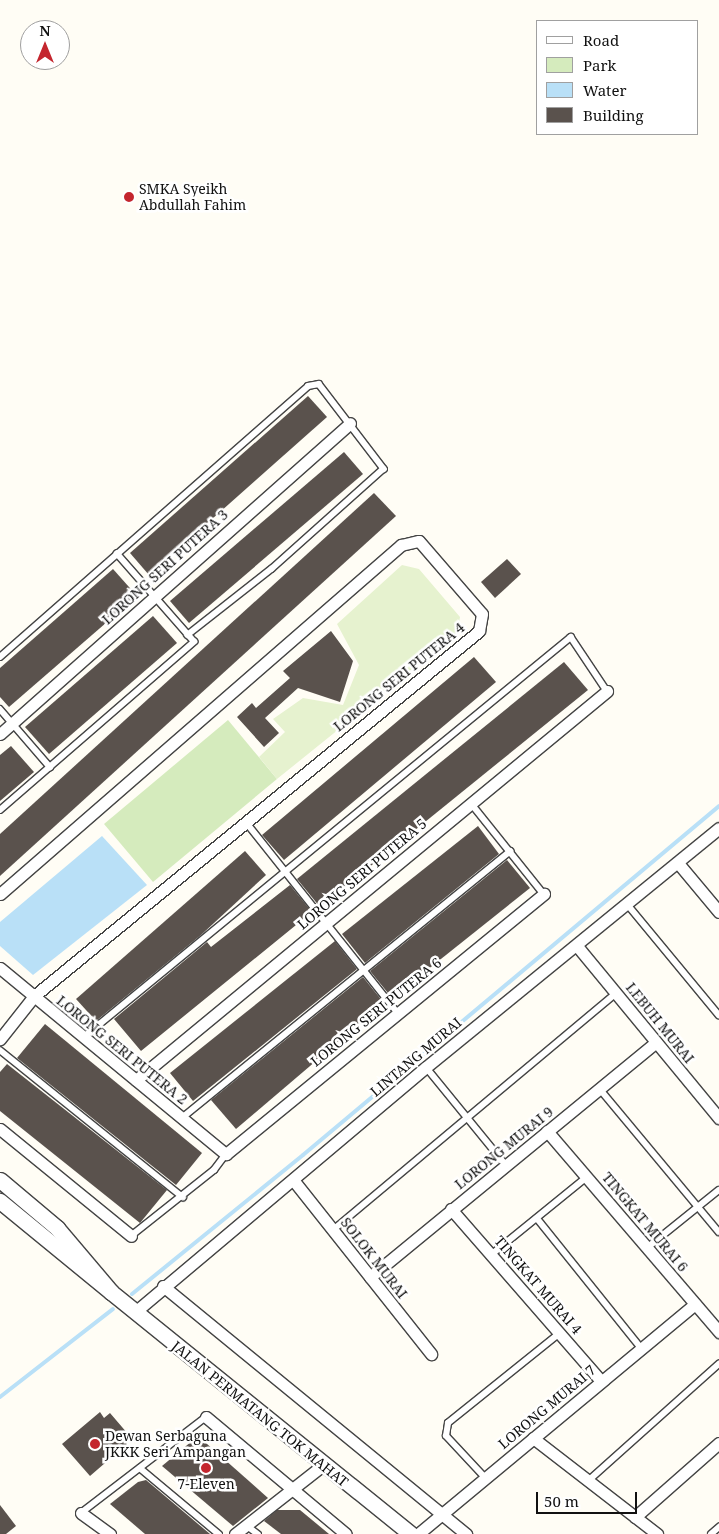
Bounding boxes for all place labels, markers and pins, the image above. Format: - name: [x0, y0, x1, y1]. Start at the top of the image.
- place label: SMKA Syeikh Abdullah Fahim: [139, 181, 246, 213]
- marker: SMKA Syeikh Abdullah Fahim: [123, 191, 135, 203]
- place label: Dewan Serbaguna JKKK Seri Ampangan: [105, 1428, 246, 1460]
- marker: Dewan Serbaguna JKKK Seri Ampangan: [89, 1438, 101, 1450]
- marker: 7-Eleven: [200, 1462, 212, 1474]
- place label: 7-Eleven: [177, 1476, 235, 1492]

